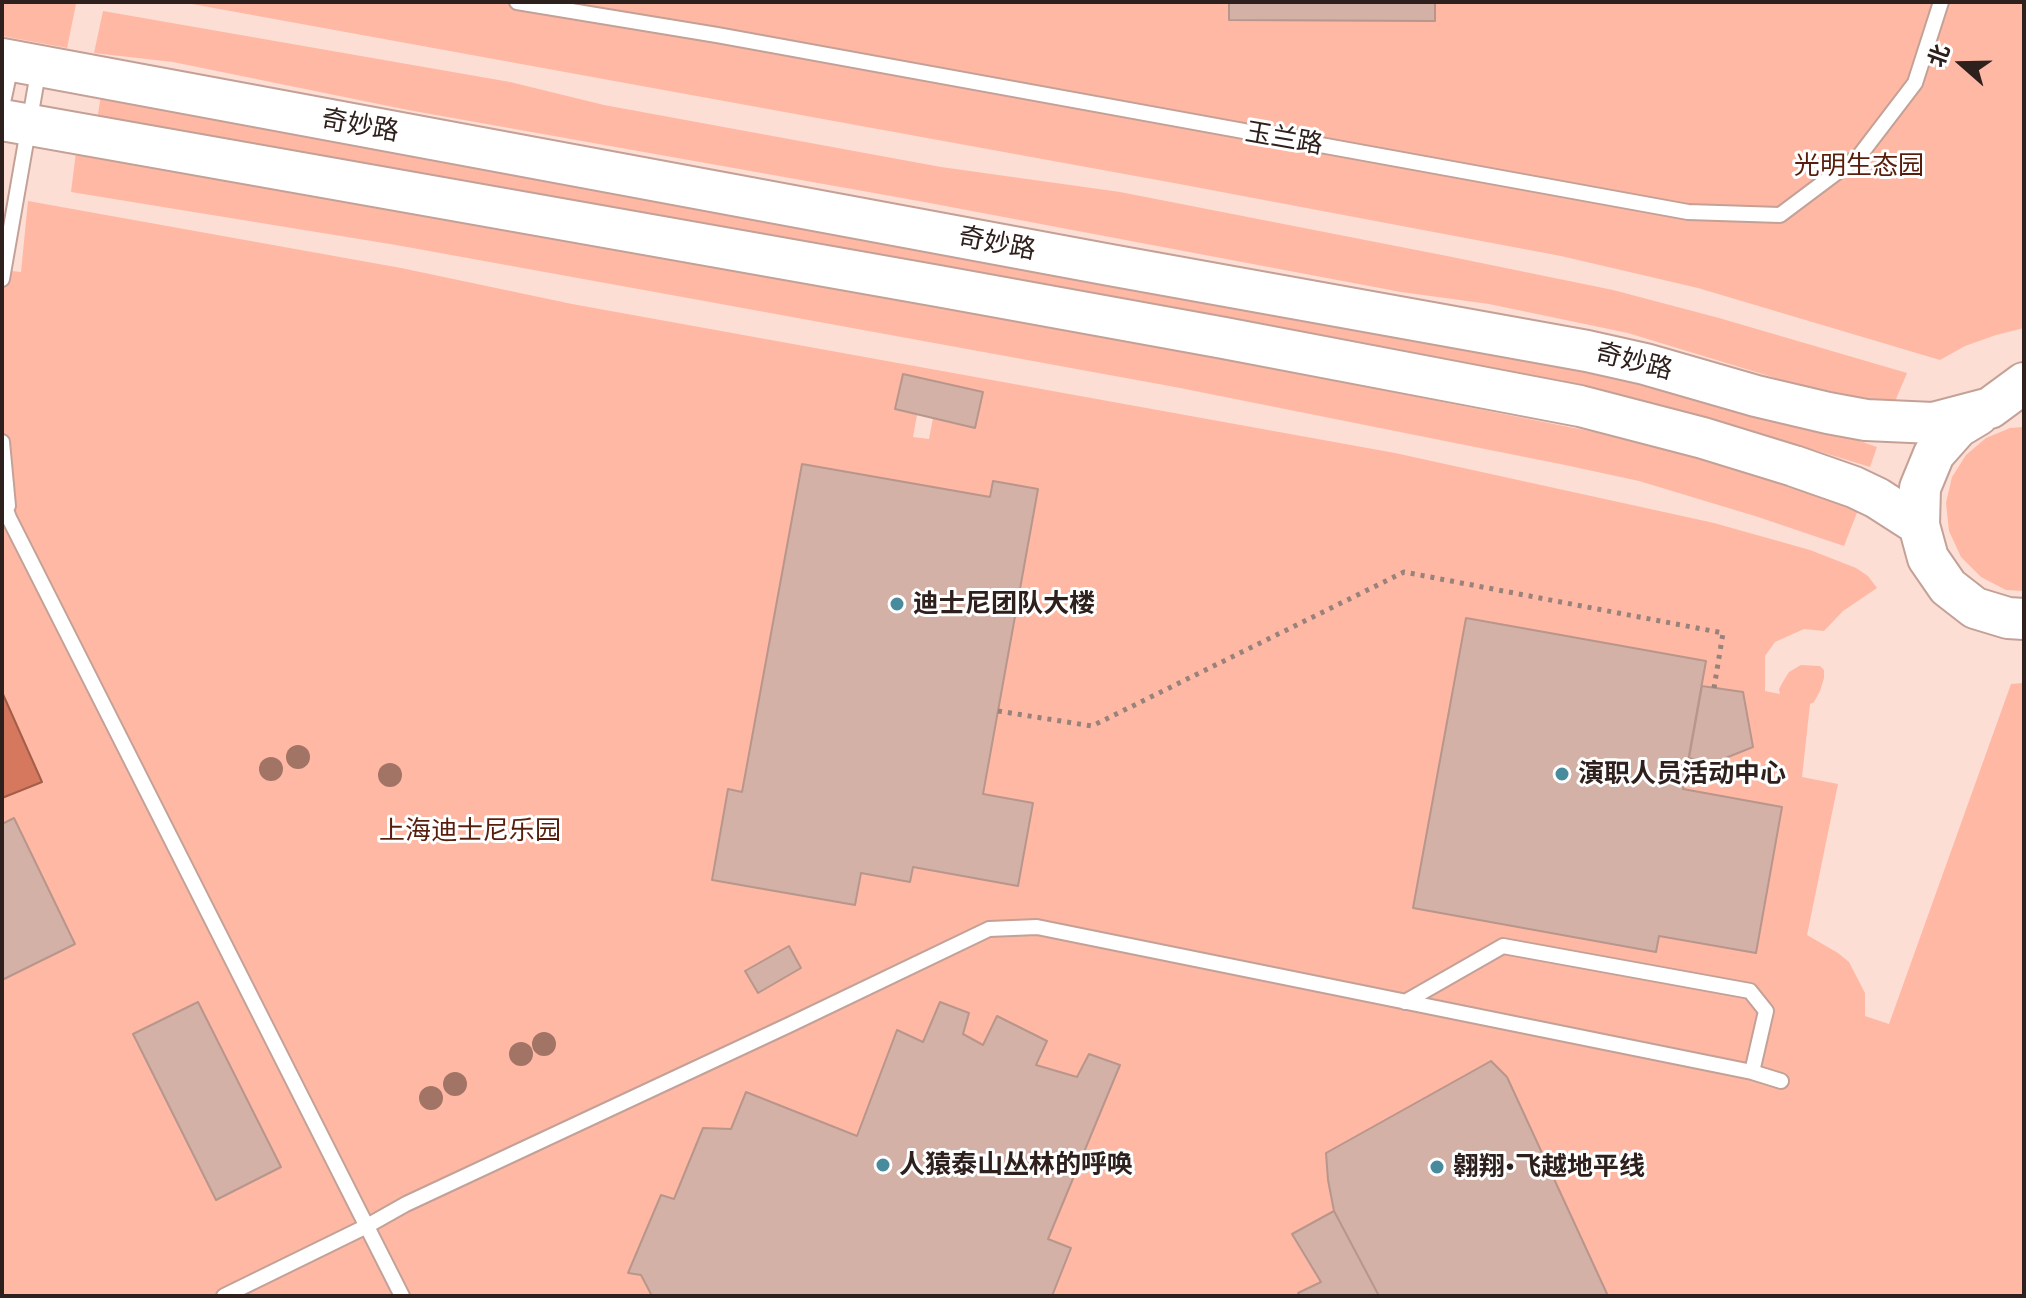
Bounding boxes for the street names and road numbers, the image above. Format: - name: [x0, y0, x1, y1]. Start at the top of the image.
- street label: 奇妙路: [319, 104, 401, 148]
- street label: 玉兰路: [1243, 117, 1325, 161]
- street label: 奇妙路: [956, 221, 1038, 267]
- street label: 奇妙路: [1592, 337, 1676, 387]

